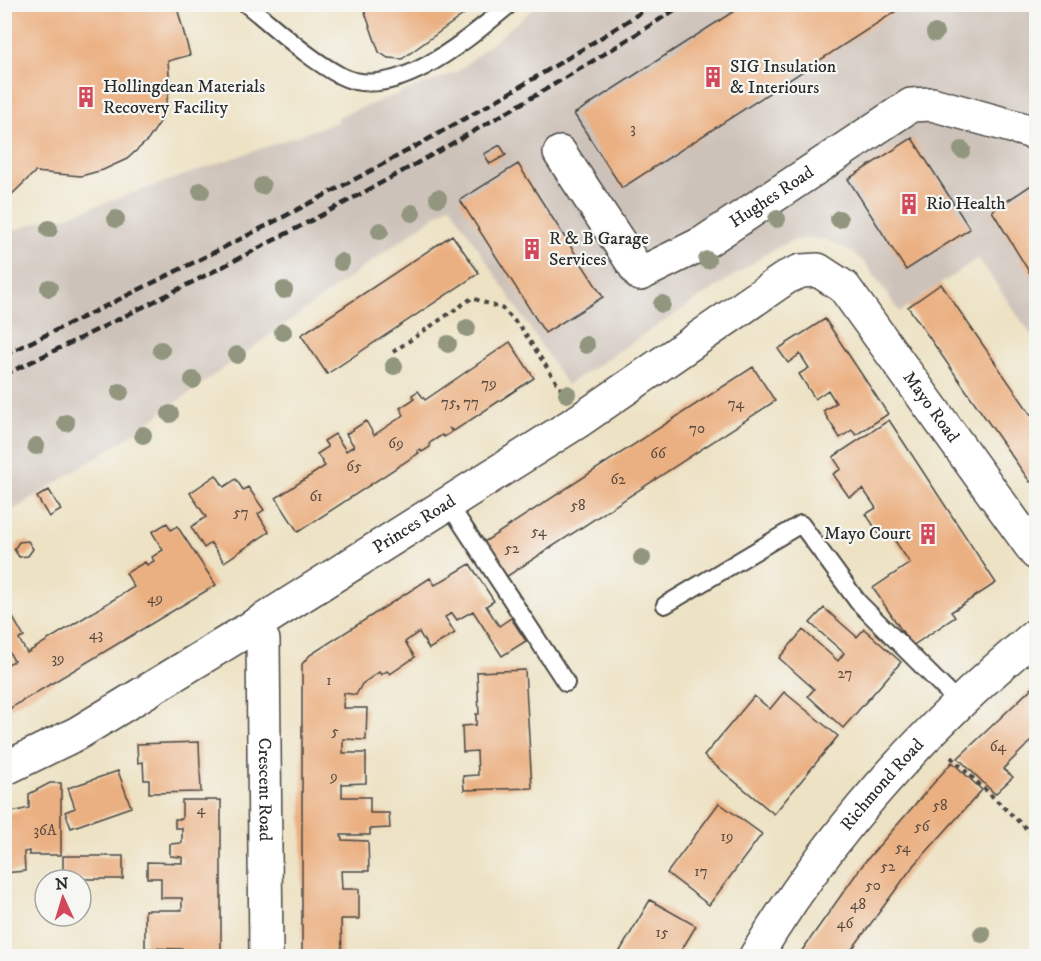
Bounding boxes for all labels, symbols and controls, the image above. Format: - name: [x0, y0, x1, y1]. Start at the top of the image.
- place label: SIG Insulation & Interiours: [730, 56, 837, 99]
- building icon: SIG Insulation & Interiours: [701, 65, 725, 89]
- place label: Hollingdean Materials Recovery Facility: [103, 76, 265, 119]
- building icon: Hollingdean Materials Recovery Facility: [74, 85, 98, 109]
- house number: 3: [630, 119, 636, 138]
- street label: Hughes Road: [726, 161, 818, 233]
- building icon: Rio Health: [897, 192, 921, 216]
- place label: Rio Health: [926, 193, 1006, 215]
- place label: R & B Garage Services: [549, 228, 649, 271]
- building icon: R & B Garage Services: [520, 237, 544, 261]
- street label: Mayo Road: [898, 367, 964, 447]
- house number: 79: [481, 374, 497, 393]
- house number: 75, 77: [441, 393, 479, 412]
- house number: 74: [728, 394, 745, 413]
- house number: 70: [689, 419, 705, 438]
- house number: 69: [388, 434, 404, 453]
- house number: 66: [650, 444, 667, 463]
- house number: 65: [346, 457, 362, 476]
- house number: 62: [610, 470, 626, 489]
- house number: 61: [309, 487, 323, 506]
- street label: Princes Road: [369, 490, 460, 559]
- house number: 58: [571, 496, 585, 515]
- house number: 57: [233, 503, 249, 522]
- house number: 54: [531, 522, 547, 541]
- building icon: Mayo Court: [916, 522, 940, 546]
- place label: Mayo Court: [824, 523, 911, 545]
- house number: 52: [505, 539, 520, 558]
- house number: 49: [147, 589, 163, 608]
- house number: 43: [89, 625, 103, 644]
- house number: 39: [51, 649, 65, 668]
- house number: 27: [838, 664, 853, 683]
- house number: 1: [326, 671, 332, 690]
- house number: 5: [331, 722, 339, 741]
- street label: Richmond Road: [836, 734, 929, 836]
- street label: Crescent Road: [253, 737, 276, 841]
- house number: 64: [990, 737, 1007, 756]
- house number: 9: [329, 767, 338, 786]
- house number: 58: [933, 796, 947, 815]
- house number: 4: [197, 800, 206, 819]
- house number: 56: [914, 817, 931, 836]
- house number: 36A: [34, 821, 57, 840]
- house number: 19: [721, 827, 733, 846]
- house number: 54: [895, 838, 911, 857]
- house number: 52: [881, 857, 896, 876]
- house number: 17: [694, 862, 708, 881]
- north arrow: [33, 868, 93, 928]
- text: N: [55, 874, 69, 894]
- house number: 50: [865, 876, 881, 895]
- house number: 48: [850, 895, 866, 914]
- house number: 46: [837, 914, 854, 933]
- house number: 15: [656, 923, 669, 942]

